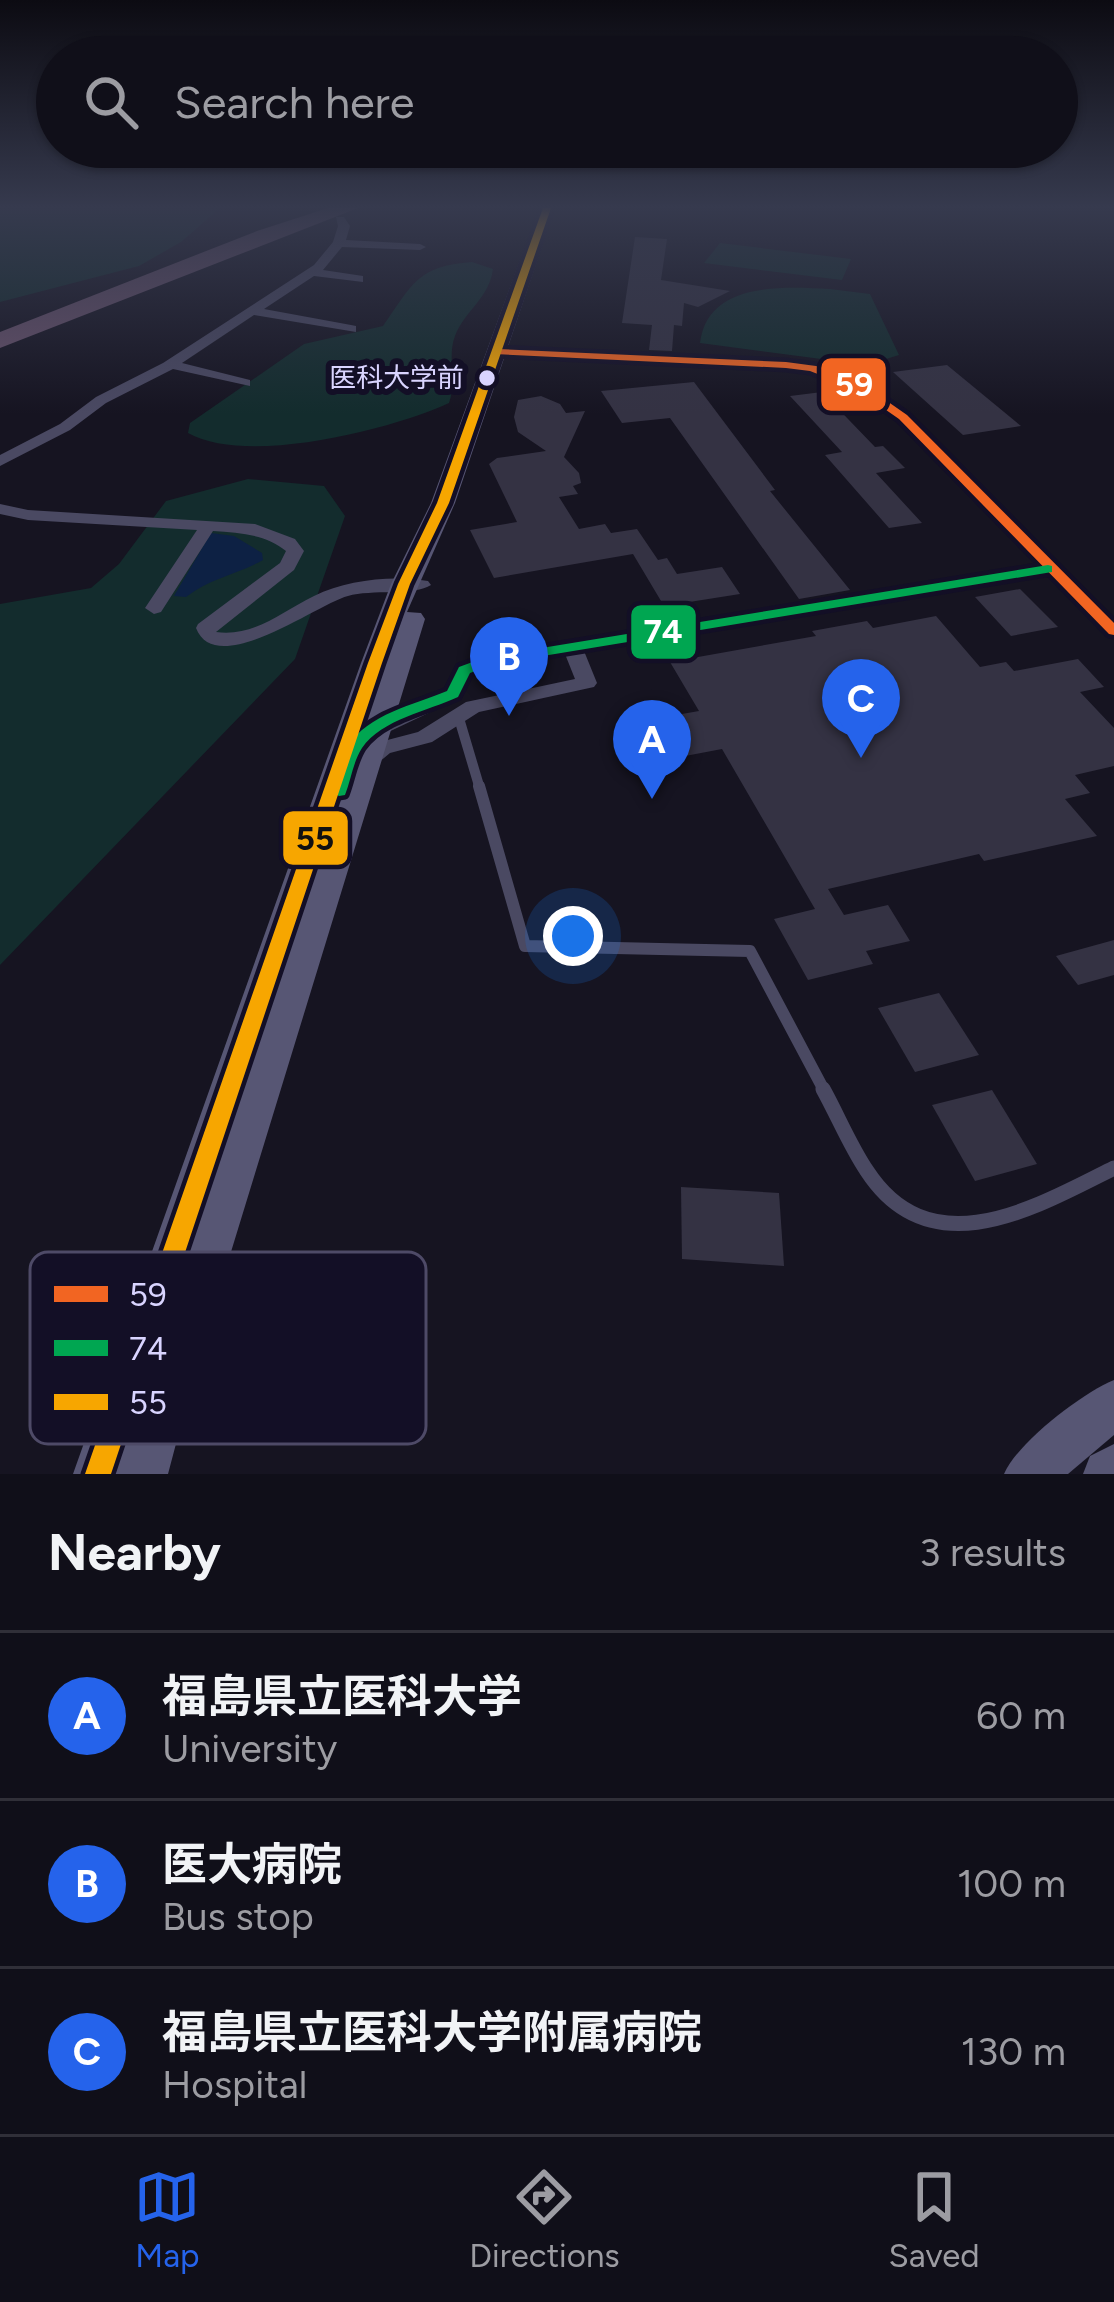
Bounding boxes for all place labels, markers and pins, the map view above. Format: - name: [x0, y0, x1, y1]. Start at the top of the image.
- place label: 医科大学前: [329, 361, 464, 394]
- marker: 医科大学前: [476, 367, 498, 389]
- pin: B: [470, 617, 548, 716]
- pin: C: [822, 659, 900, 758]
- pin: A: [613, 700, 691, 799]

